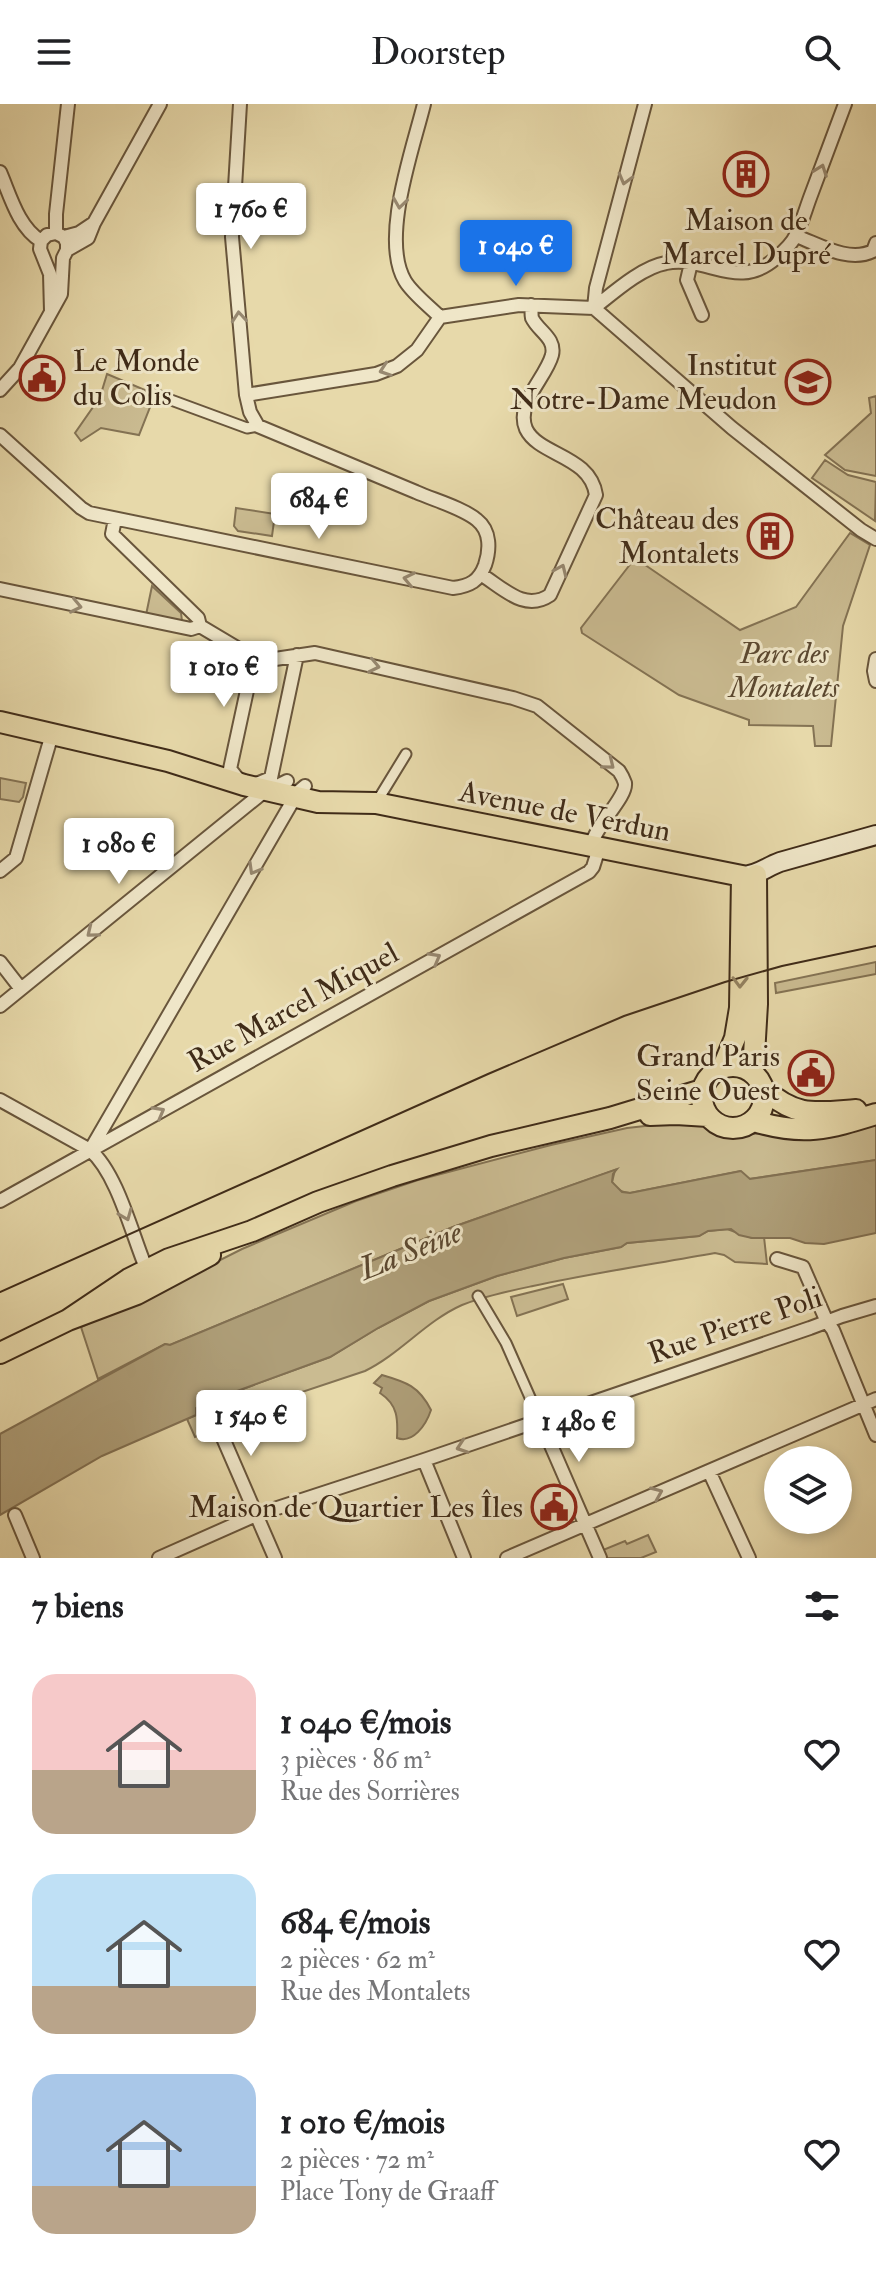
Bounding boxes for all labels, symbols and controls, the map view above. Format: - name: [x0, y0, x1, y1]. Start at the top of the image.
- icon: menu: [32, 30, 76, 74]
- text: Doorstep: [371, 30, 505, 75]
- icon: search: [800, 30, 844, 74]
- building icon: Maison de Marcel Dupré: [722, 150, 770, 198]
- one-way arrow: [811, 164, 827, 178]
- one-way arrow: [617, 172, 634, 186]
- pin: 1 760 €: [177, 183, 325, 251]
- text: 1 760 €: [214, 193, 288, 225]
- one-way arrow: [392, 196, 409, 209]
- place label: Maison de Marcel Dupré: [661, 202, 831, 273]
- pin: 1 040 €: [442, 220, 590, 288]
- text: 1 040 €: [478, 230, 554, 262]
- one-way arrow: [231, 310, 248, 323]
- place label: Le Monde du Colis: [73, 343, 199, 414]
- place label: Institut Notre-Dame Meudon: [510, 347, 777, 418]
- public building icon: Le Monde du Colis: [18, 354, 66, 402]
- school or university icon: Institut Notre-Dame Meudon: [784, 358, 832, 406]
- one-way arrow: [379, 360, 393, 376]
- pin: 684 €: [263, 473, 375, 541]
- text: 684 €: [289, 483, 349, 515]
- place label: Château des Montalets: [595, 501, 739, 572]
- building icon: Château des Montalets: [746, 512, 794, 560]
- one-way arrow: [552, 564, 568, 578]
- one-way arrow: [403, 571, 416, 588]
- one-way arrow: [69, 597, 82, 614]
- park label: Parc des Montalets: [727, 635, 840, 706]
- pin: 1 010 €: [150, 641, 298, 709]
- text: 1 010 €: [188, 651, 260, 683]
- one-way arrow: [367, 657, 380, 674]
- one-way arrow: [600, 754, 615, 768]
- street label: Avenue de Verdun: [455, 773, 674, 850]
- pin: 1 080 €: [45, 818, 193, 886]
- text: 1 080 €: [82, 828, 156, 860]
- one-way arrow: [248, 860, 264, 875]
- one-way arrow: [86, 922, 101, 936]
- street label: Rue Marcel Miquel: [182, 934, 405, 1081]
- one-way arrow: [426, 952, 441, 968]
- one-way arrow: [731, 976, 749, 989]
- place label: Grand Paris Seine Ouest: [636, 1038, 780, 1109]
- public building icon: Grand Paris Seine Ouest: [787, 1049, 835, 1097]
- one-way arrow: [150, 1106, 164, 1122]
- one-way arrow: [117, 1207, 133, 1221]
- water label: La Seine: [351, 1212, 468, 1290]
- street label: Rue Pierre Poli: [643, 1278, 827, 1372]
- pin: 1 540 €: [177, 1390, 325, 1458]
- pin: 1 480 €: [505, 1396, 653, 1464]
- text: 1 540 €: [214, 1400, 288, 1432]
- text: 1 480 €: [542, 1406, 617, 1438]
- one-way arrow: [455, 1438, 469, 1454]
- map controls: [764, 1446, 852, 1534]
- button: layers: [764, 1446, 852, 1534]
- public building icon: Maison de Quartier Les Îles: [530, 1483, 578, 1531]
- one-way arrow: [649, 1487, 663, 1503]
- place label: Maison de Quartier Les Îles: [188, 1489, 523, 1526]
- icon: filters: [800, 1584, 844, 1628]
- text: 7 biens: [32, 1585, 124, 1628]
- text: 1 040 €/mois: [280, 1701, 451, 1744]
- icon: home: [96, 1706, 192, 1802]
- icon: heart: [800, 1732, 844, 1776]
- text: 3 pièces · 86 m²: [280, 1744, 431, 1776]
- text: Rue des Sorrières: [280, 1776, 460, 1808]
- text: 684 €/mois: [280, 1901, 431, 1944]
- icon: home: [96, 1906, 192, 2002]
- icon: heart: [800, 1932, 844, 1976]
- text: 2 pièces · 62 m²: [280, 1944, 435, 1976]
- text: Rue des Montalets: [280, 1976, 471, 2008]
- text: 1 010 €/mois: [280, 2101, 445, 2144]
- icon: home: [96, 2106, 192, 2202]
- icon: heart: [800, 2132, 844, 2176]
- text: 2 pièces · 72 m²: [280, 2144, 434, 2176]
- text: Place Tony de Graaff: [280, 2176, 495, 2208]

